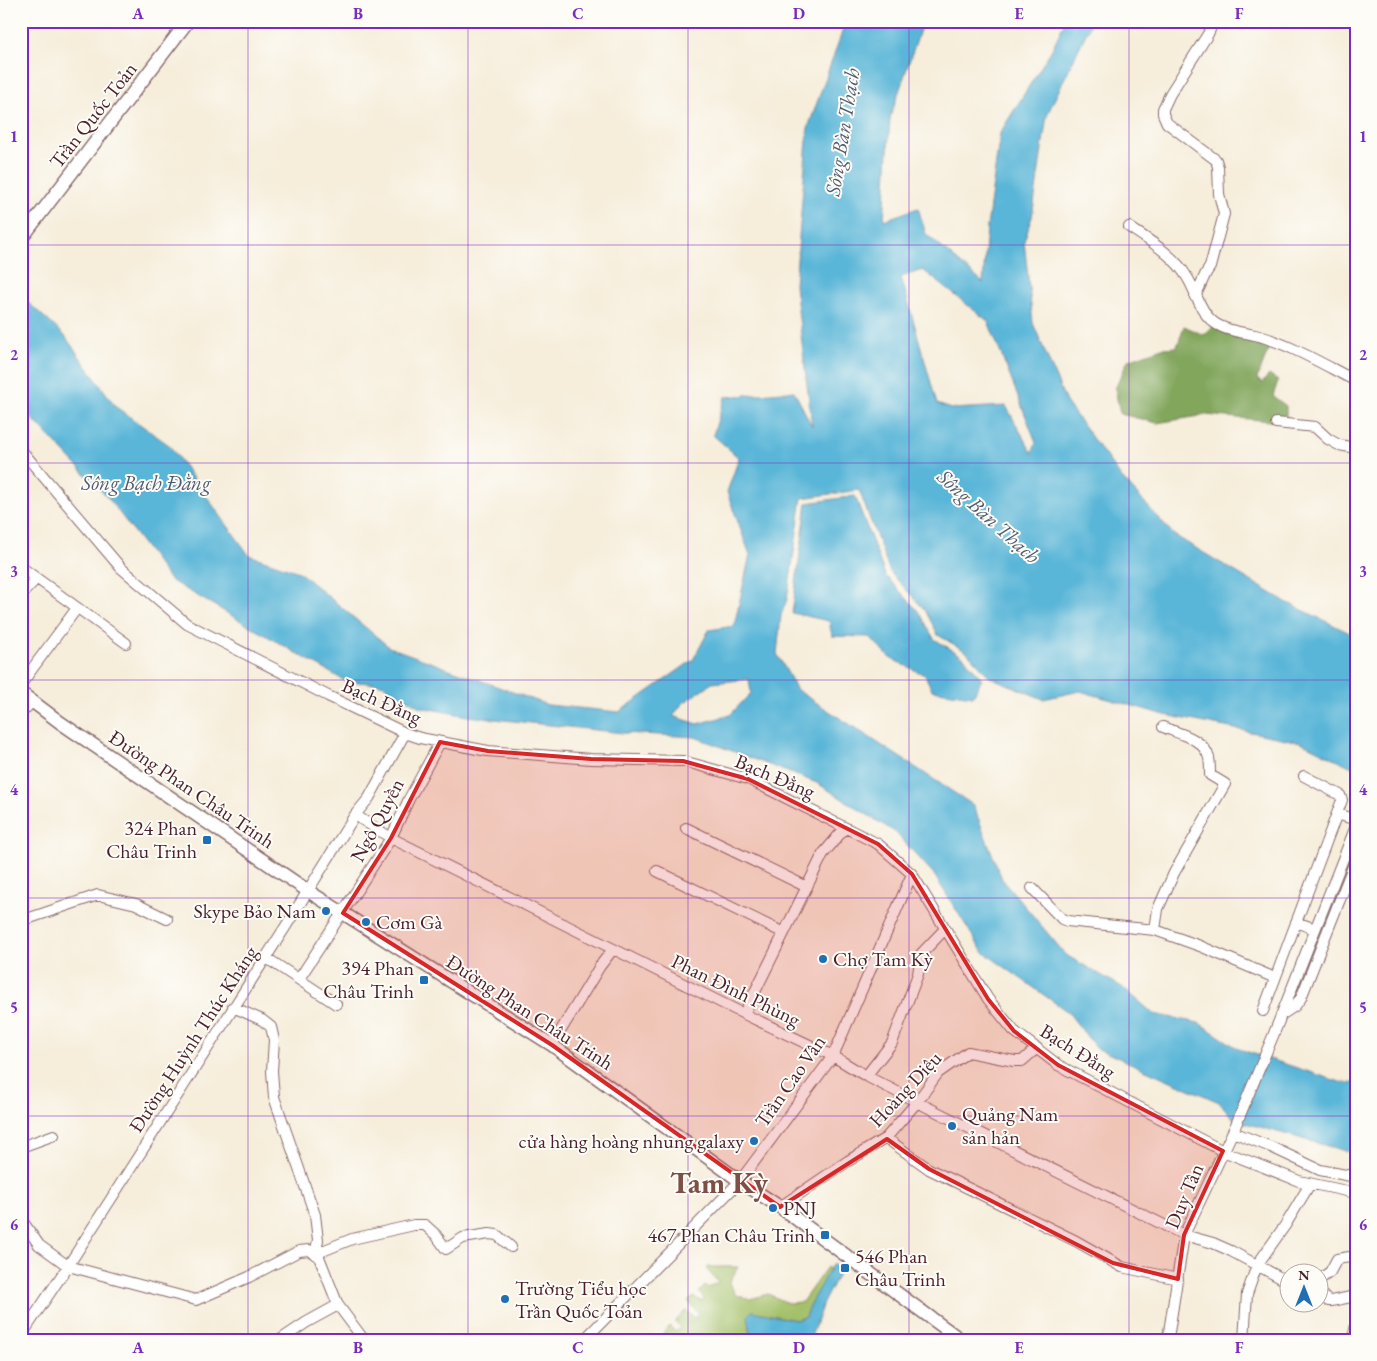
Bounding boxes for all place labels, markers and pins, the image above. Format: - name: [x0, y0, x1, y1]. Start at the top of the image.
- place label: 324 Phan Châu Trinh: [106, 815, 197, 864]
- marker: 324 Phan Châu Trinh: [201, 834, 213, 846]
- place label: Skype Bảo Nam: [193, 898, 316, 924]
- marker: Skype Bảo Nam: [320, 905, 332, 917]
- place label: Cơm Gà: [376, 909, 442, 935]
- marker: Cơm Gà: [360, 916, 372, 928]
- place label: Chợ Tam Kỳ: [833, 946, 933, 972]
- marker: Chợ Tam Kỳ: [817, 953, 829, 965]
- place label: 394 Phan Châu Trinh: [323, 955, 414, 1004]
- marker: 394 Phan Châu Trinh: [418, 974, 430, 986]
- place label: Quảng Nam sản hản: [962, 1101, 1059, 1150]
- marker: Quảng Nam sản hản: [946, 1120, 958, 1132]
- place label: cửa hàng hoàng nhung galaxy: [519, 1128, 744, 1154]
- marker: cửa hàng hoàng nhung galaxy: [748, 1135, 760, 1147]
- place label: PNJ: [783, 1195, 817, 1221]
- marker: PNJ: [767, 1202, 779, 1214]
- place label: 467 Phan Châu Trinh: [647, 1222, 815, 1248]
- marker: 467 Phan Châu Trinh: [819, 1229, 831, 1241]
- place label: 546 Phan Châu Trinh: [855, 1243, 946, 1292]
- marker: 546 Phan Châu Trinh: [839, 1262, 851, 1274]
- place label: Trường Tiểu học Trần Quốc Toản: [515, 1275, 647, 1324]
- marker: Trường Tiểu học Trần Quốc Toản: [499, 1293, 511, 1305]

